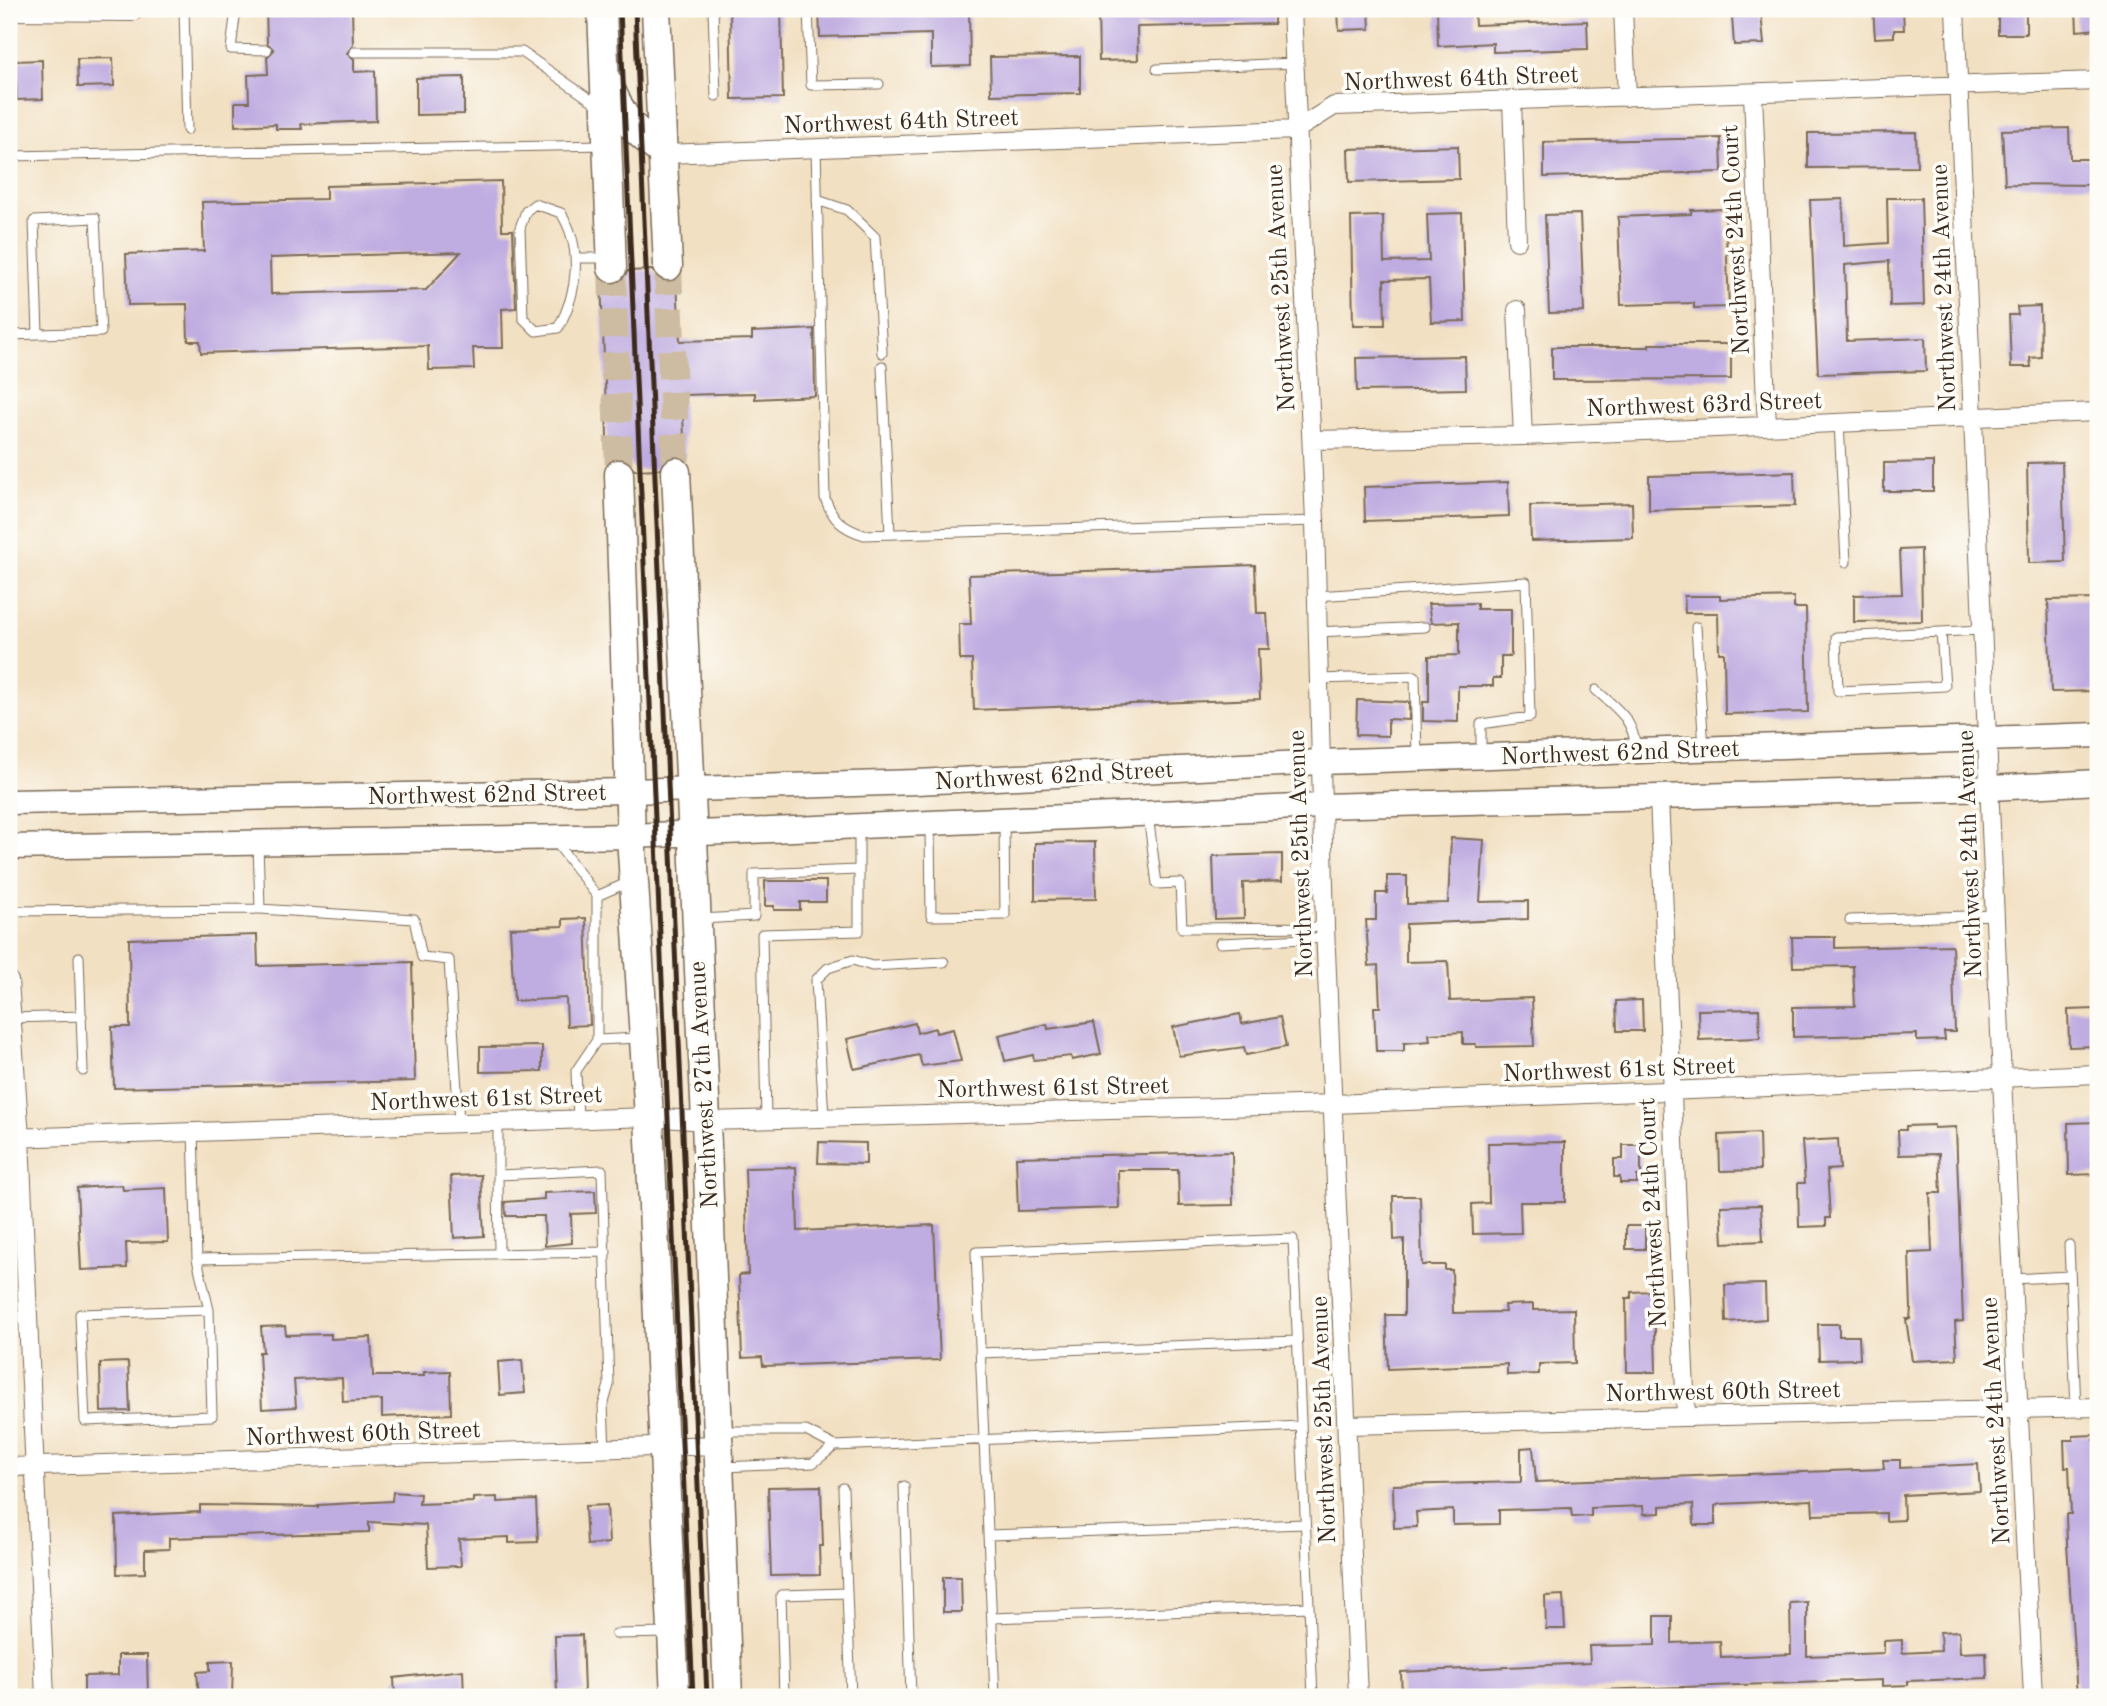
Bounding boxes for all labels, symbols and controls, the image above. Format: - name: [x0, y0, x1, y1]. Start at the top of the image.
- street label: Northwest 64th Street: [1343, 64, 1579, 96]
- street label: Northwest 64th Street: [783, 107, 1019, 139]
- street label: Northwest 24th Court: [1719, 124, 1755, 356]
- street label: Northwest 25th Avenue: [1264, 163, 1300, 412]
- street label: Northwest 24th Avenue: [1929, 164, 1961, 412]
- street label: Northwest 63rd Street: [1586, 390, 1823, 422]
- street label: Northwest 25th Avenue: [1286, 730, 1318, 978]
- street label: Northwest 24th Avenue: [1955, 730, 1987, 978]
- street label: Northwest 62nd Street: [1500, 738, 1740, 770]
- street label: Northwest 62nd Street: [934, 759, 1174, 795]
- street label: Northwest 62nd Street: [367, 782, 607, 810]
- street label: Northwest 27th Avenue: [687, 960, 723, 1209]
- street label: Northwest 61st Street: [1502, 1055, 1736, 1087]
- street label: Northwest 61st Street: [936, 1075, 1170, 1103]
- street label: Northwest 61st Street: [369, 1084, 603, 1116]
- street label: Northwest 24th Court: [1636, 1097, 1672, 1329]
- street label: Northwest 25th Avenue: [1309, 1296, 1341, 1544]
- street label: Northwest 24th Avenue: [1979, 1296, 2015, 1545]
- street label: Northwest 60th Street: [1605, 1379, 1841, 1407]
- street label: Northwest 60th Street: [245, 1419, 481, 1451]

